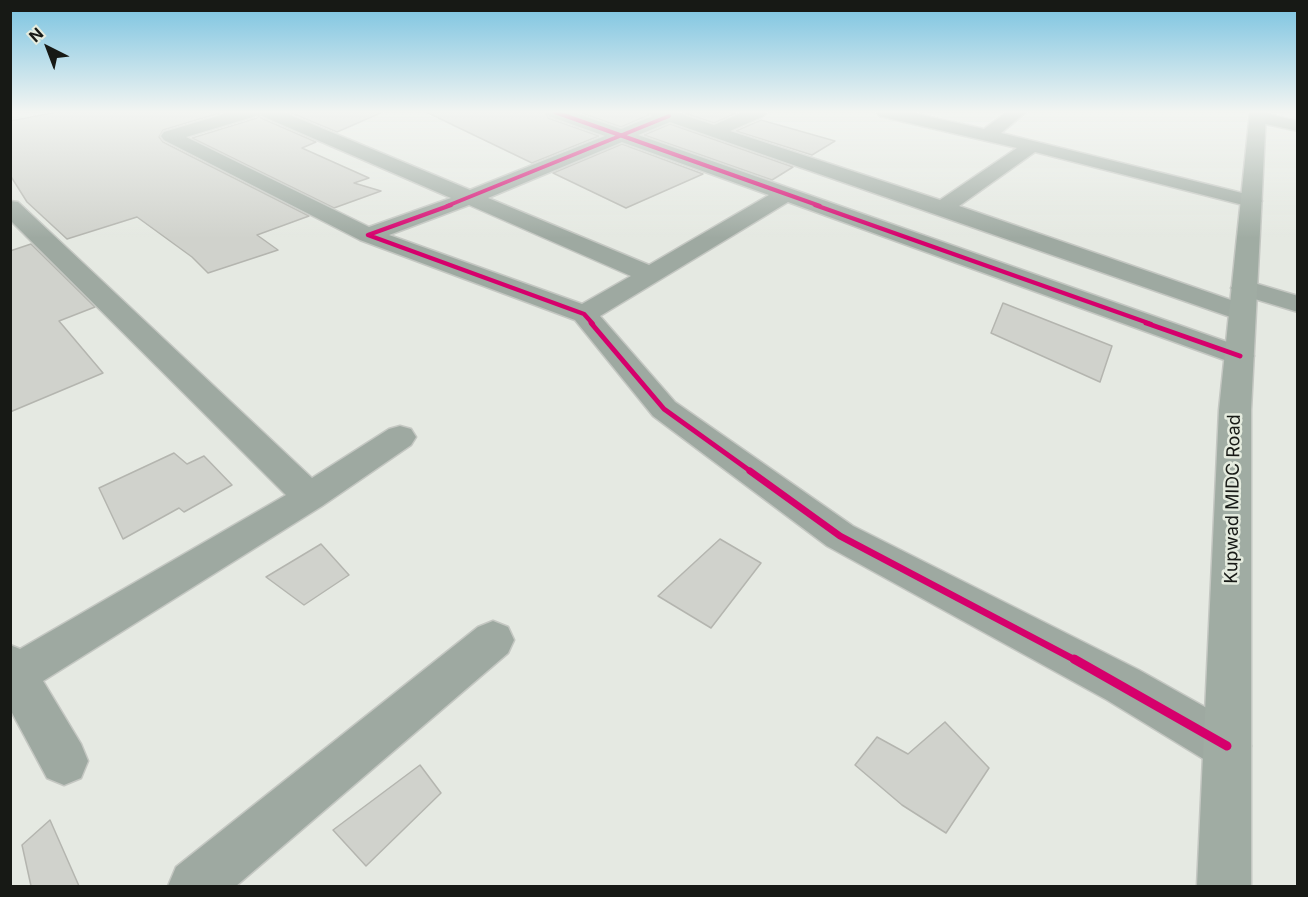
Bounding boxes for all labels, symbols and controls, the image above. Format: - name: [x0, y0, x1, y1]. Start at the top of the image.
- north arrow: [18, 18, 78, 78]
- text: N: [25, 23, 47, 46]
- street label: Kupwad MIDC Road: [1221, 414, 1245, 584]

